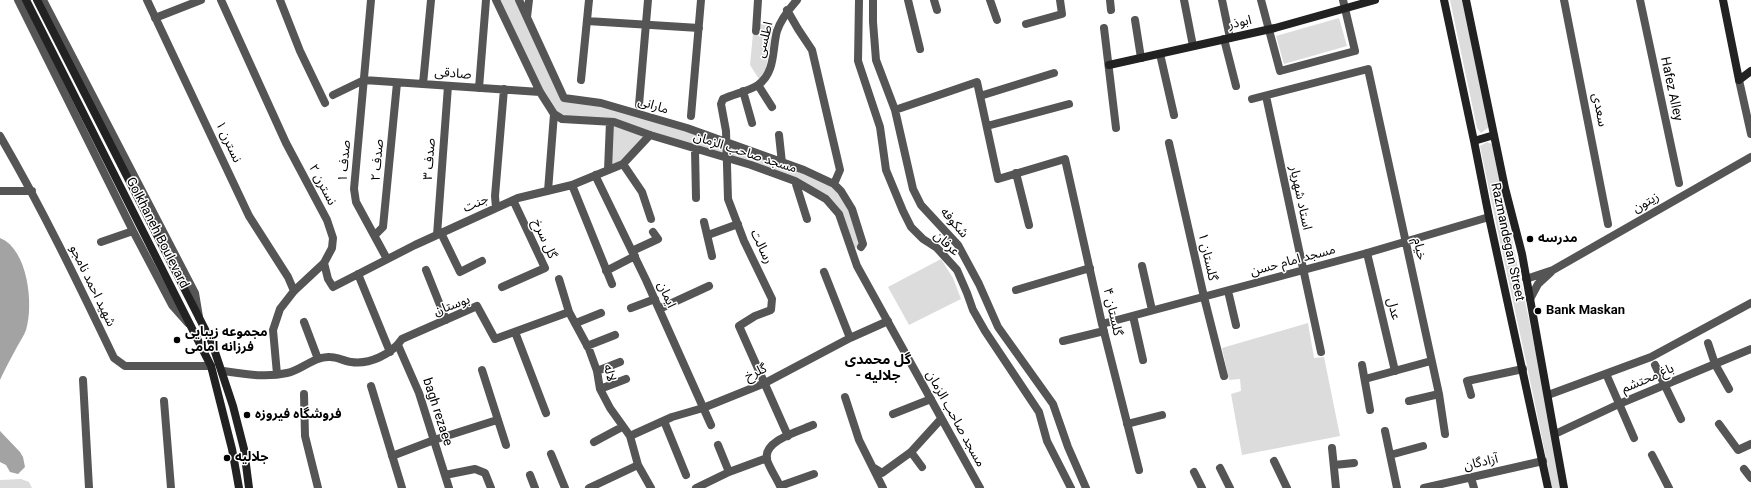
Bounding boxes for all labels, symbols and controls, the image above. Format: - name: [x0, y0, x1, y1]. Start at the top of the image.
- street label: ابوذر: [1227, 13, 1253, 33]
- street label: اطلسی: [753, 20, 777, 60]
- street label: Hafez Alley: [1657, 56, 1685, 122]
- street label: صادقی: [434, 65, 472, 83]
- street label: سعدی: [1588, 92, 1610, 128]
- street label: مارانی: [636, 94, 670, 118]
- street label: نسترن ۱: [212, 119, 244, 165]
- street label: مسجد صاحب الزمان: [691, 129, 799, 177]
- street label: صدف ۳: [421, 137, 439, 181]
- street label: صدف ۲: [368, 138, 388, 182]
- street label: صدف ۱: [335, 139, 355, 183]
- street label: نسترن ۲: [305, 162, 339, 208]
- street label: استاد شهریار: [1286, 164, 1314, 232]
- street label: Golkhaneh Boulevard: [122, 175, 192, 291]
- street label: Razmandegan Street: [1487, 181, 1527, 303]
- street label: زیتون: [1630, 189, 1662, 217]
- street label: جنت: [461, 192, 491, 216]
- street label: شکوفه: [937, 205, 971, 241]
- street label: گل سرخ: [528, 217, 560, 261]
- street label: رسالت: [746, 227, 776, 267]
- street label: عرفان: [930, 228, 962, 260]
- place label: مدرسه: [1538, 231, 1577, 247]
- street label: گلستان ۱: [1194, 232, 1220, 282]
- marker: مدرسه: [1525, 234, 1535, 244]
- street label: خیام: [1409, 236, 1429, 262]
- street label: مسجد امام حسن: [1249, 242, 1337, 280]
- street label: شهید احمد نامجو: [66, 243, 118, 329]
- street label: ایمان: [653, 279, 679, 311]
- street label: گلستان ۴: [1099, 287, 1125, 337]
- street label: بوستان: [432, 292, 472, 320]
- street label: عدل: [1383, 296, 1403, 322]
- place label: Bank Maskan: [1546, 303, 1625, 319]
- marker: Bank Maskan: [1533, 306, 1543, 316]
- place label: مجموعه زیبایی فرزانه امامی: [185, 325, 267, 356]
- marker: مجموعه زیبایی فرزانه امامی: [172, 335, 182, 345]
- district label: گل محمدی - جلالیه: [845, 352, 911, 384]
- street label: گلرخ: [742, 361, 770, 385]
- street label: باغ محتشم: [1619, 361, 1677, 397]
- street label: لاله: [599, 363, 619, 383]
- street label: مسجد صاحب الزمان: [922, 368, 988, 470]
- street label: bagh rezaee: [419, 376, 455, 448]
- place label: فروشگاه فیروزه: [255, 407, 341, 423]
- marker: فروشگاه فیروزه: [242, 410, 252, 420]
- place label: جلالیه: [235, 450, 268, 466]
- street label: آزادگان: [1462, 451, 1500, 475]
- marker: جلالیه: [222, 453, 232, 463]

